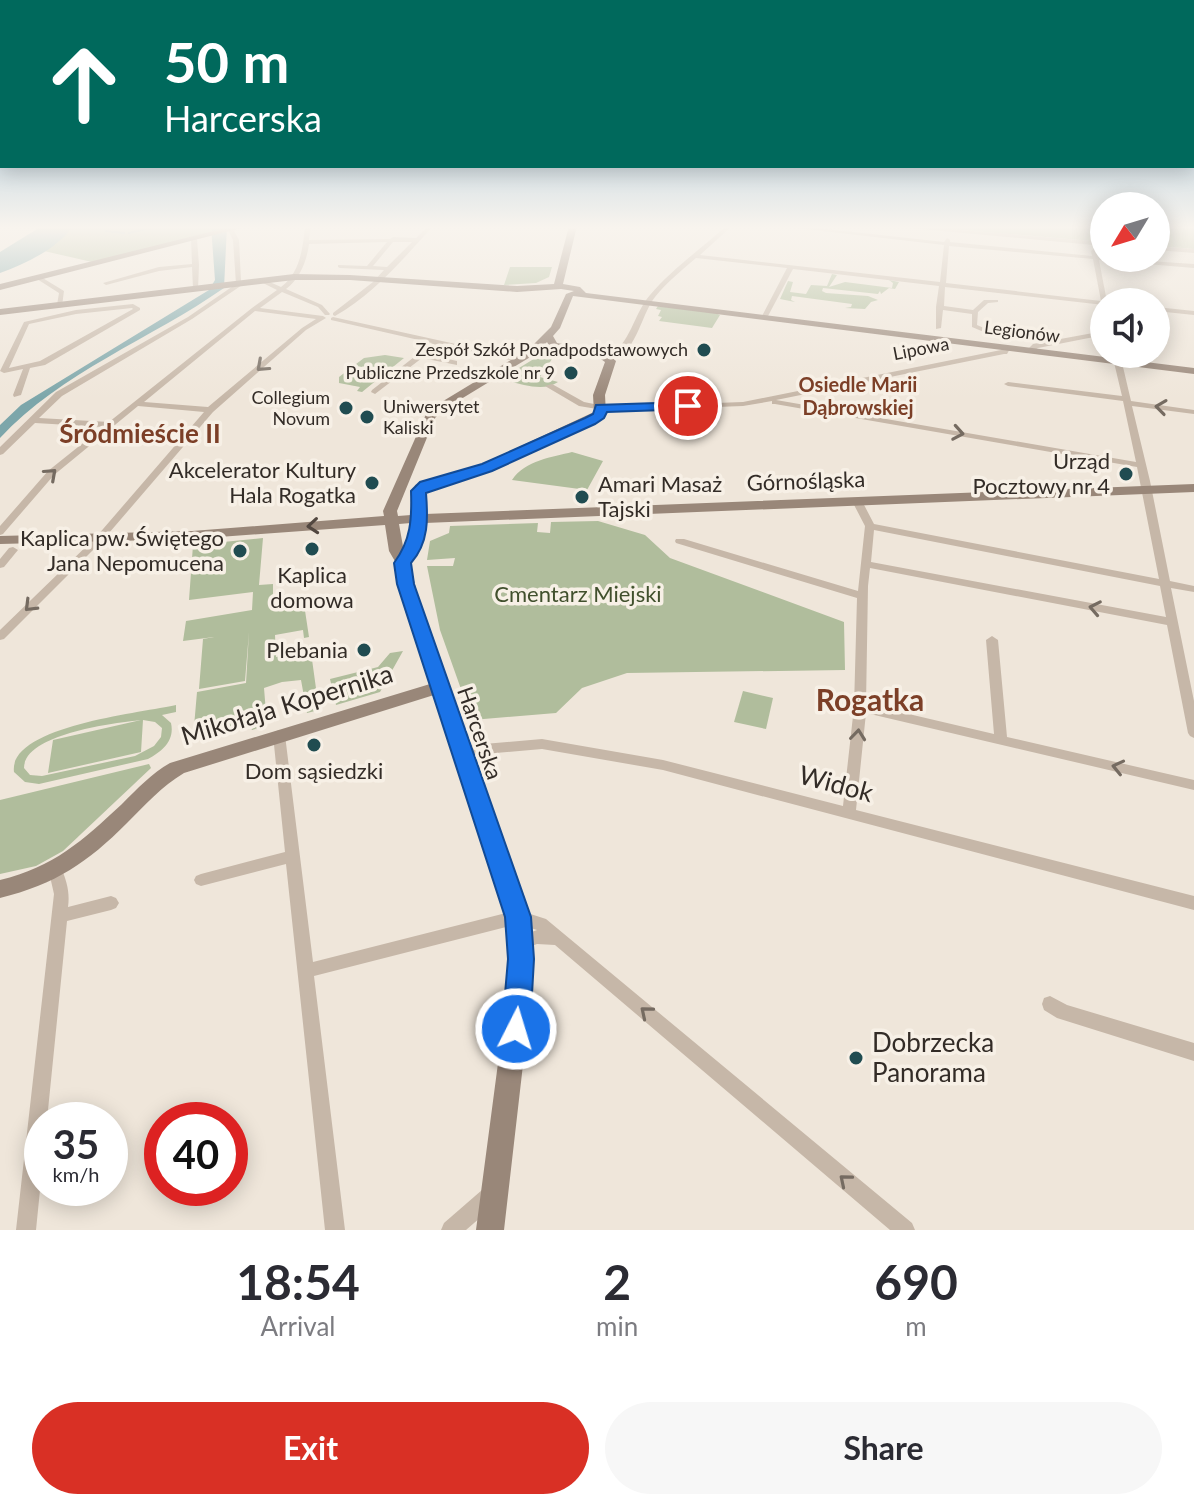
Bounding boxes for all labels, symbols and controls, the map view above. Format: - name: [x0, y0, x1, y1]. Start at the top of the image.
- text: 50 m: [164, 28, 289, 95]
- icon: ahead: [32, 32, 136, 136]
- text: Harcerska: [164, 96, 322, 140]
- north arrow: [1090, 192, 1170, 272]
- map controls: [1090, 192, 1170, 368]
- button: sound: [1090, 288, 1170, 368]
- street label: Legionów: [983, 315, 1061, 347]
- street label: Lipowa: [891, 332, 951, 364]
- place label: Zespół Szkół Ponadpodstawowych: [415, 338, 688, 360]
- marker: Zespół Szkół Ponadpodstawowych: [695, 341, 713, 359]
- one-way arrow: [256, 356, 271, 371]
- place label: Publiczne Przedszkole nr 9: [346, 361, 555, 383]
- marker: Publiczne Przedszkole nr 9: [562, 364, 580, 382]
- pin: [654, 372, 722, 440]
- district label: Osiedle Marii Dąbrowskiej: [799, 372, 917, 419]
- icon: arrive: [666, 384, 710, 428]
- place label: Collegium Novum: [251, 386, 330, 429]
- place label: Uniwersytet Kaliski: [383, 395, 480, 438]
- marker: Collegium Novum: [337, 399, 355, 417]
- one-way arrow: [1154, 399, 1167, 416]
- marker: Uniwersytet Kaliski: [358, 408, 376, 426]
- district label: Śródmieście II: [59, 417, 221, 449]
- one-way arrow: [951, 423, 964, 440]
- place label: Urząd Pocztowy nr 4: [972, 447, 1110, 499]
- place label: Akcelerator Kultury Hala Rogatka: [169, 456, 357, 508]
- street label: Górnośląska: [746, 465, 866, 496]
- marker: Urząd Pocztowy nr 4: [1117, 465, 1135, 483]
- one-way arrow: [42, 469, 57, 483]
- place label: Amari Masaż Tajski: [598, 470, 722, 522]
- marker: Akcelerator Kultury Hala Rogatka: [363, 474, 381, 492]
- marker: Amari Masaż Tajski: [573, 488, 591, 506]
- one-way arrow: [306, 517, 319, 534]
- place label: Kaplica pw. Świętego Jana Nepomucena: [20, 524, 224, 576]
- marker: Kaplica domowa: [303, 540, 321, 558]
- marker: Kaplica pw. Świętego Jana Nepomucena: [231, 542, 249, 560]
- place label: Kaplica domowa: [270, 561, 354, 613]
- park label: Cmentarz Miejski: [494, 580, 662, 607]
- one-way arrow: [25, 597, 39, 612]
- one-way arrow: [1089, 600, 1102, 617]
- place label: Plebania: [266, 636, 348, 663]
- marker: Plebania: [355, 641, 373, 659]
- street label: Mikołaja Kopernika: [177, 657, 396, 751]
- district label: Rogatka: [816, 681, 924, 717]
- street label: Harcerska: [452, 683, 509, 783]
- one-way arrow: [849, 728, 866, 741]
- marker: Dom sąsiedzki: [305, 736, 323, 754]
- place label: Dom sąsiedzki: [245, 757, 383, 784]
- street label: Widok: [796, 758, 878, 808]
- one-way arrow: [1112, 759, 1125, 776]
- position arrow: [474, 987, 558, 1071]
- one-way arrow: [641, 1007, 656, 1022]
- place label: Dobrzecka Panorama: [872, 1026, 994, 1088]
- marker: Dobrzecka Panorama: [847, 1049, 865, 1067]
- speed limit sign: 40: [144, 1102, 248, 1206]
- text: 35: [53, 1120, 99, 1168]
- text: km/h: [53, 1162, 99, 1186]
- one-way arrow: [840, 1175, 855, 1190]
- text: 18:54: [236, 1253, 360, 1310]
- text: 2: [603, 1253, 631, 1310]
- text: 690: [874, 1253, 958, 1310]
- text: Arrival: [261, 1310, 335, 1342]
- text: min: [596, 1310, 638, 1342]
- text: m: [905, 1310, 927, 1342]
- button: Exit: [32, 1402, 589, 1494]
- button: Share: [605, 1402, 1162, 1494]

